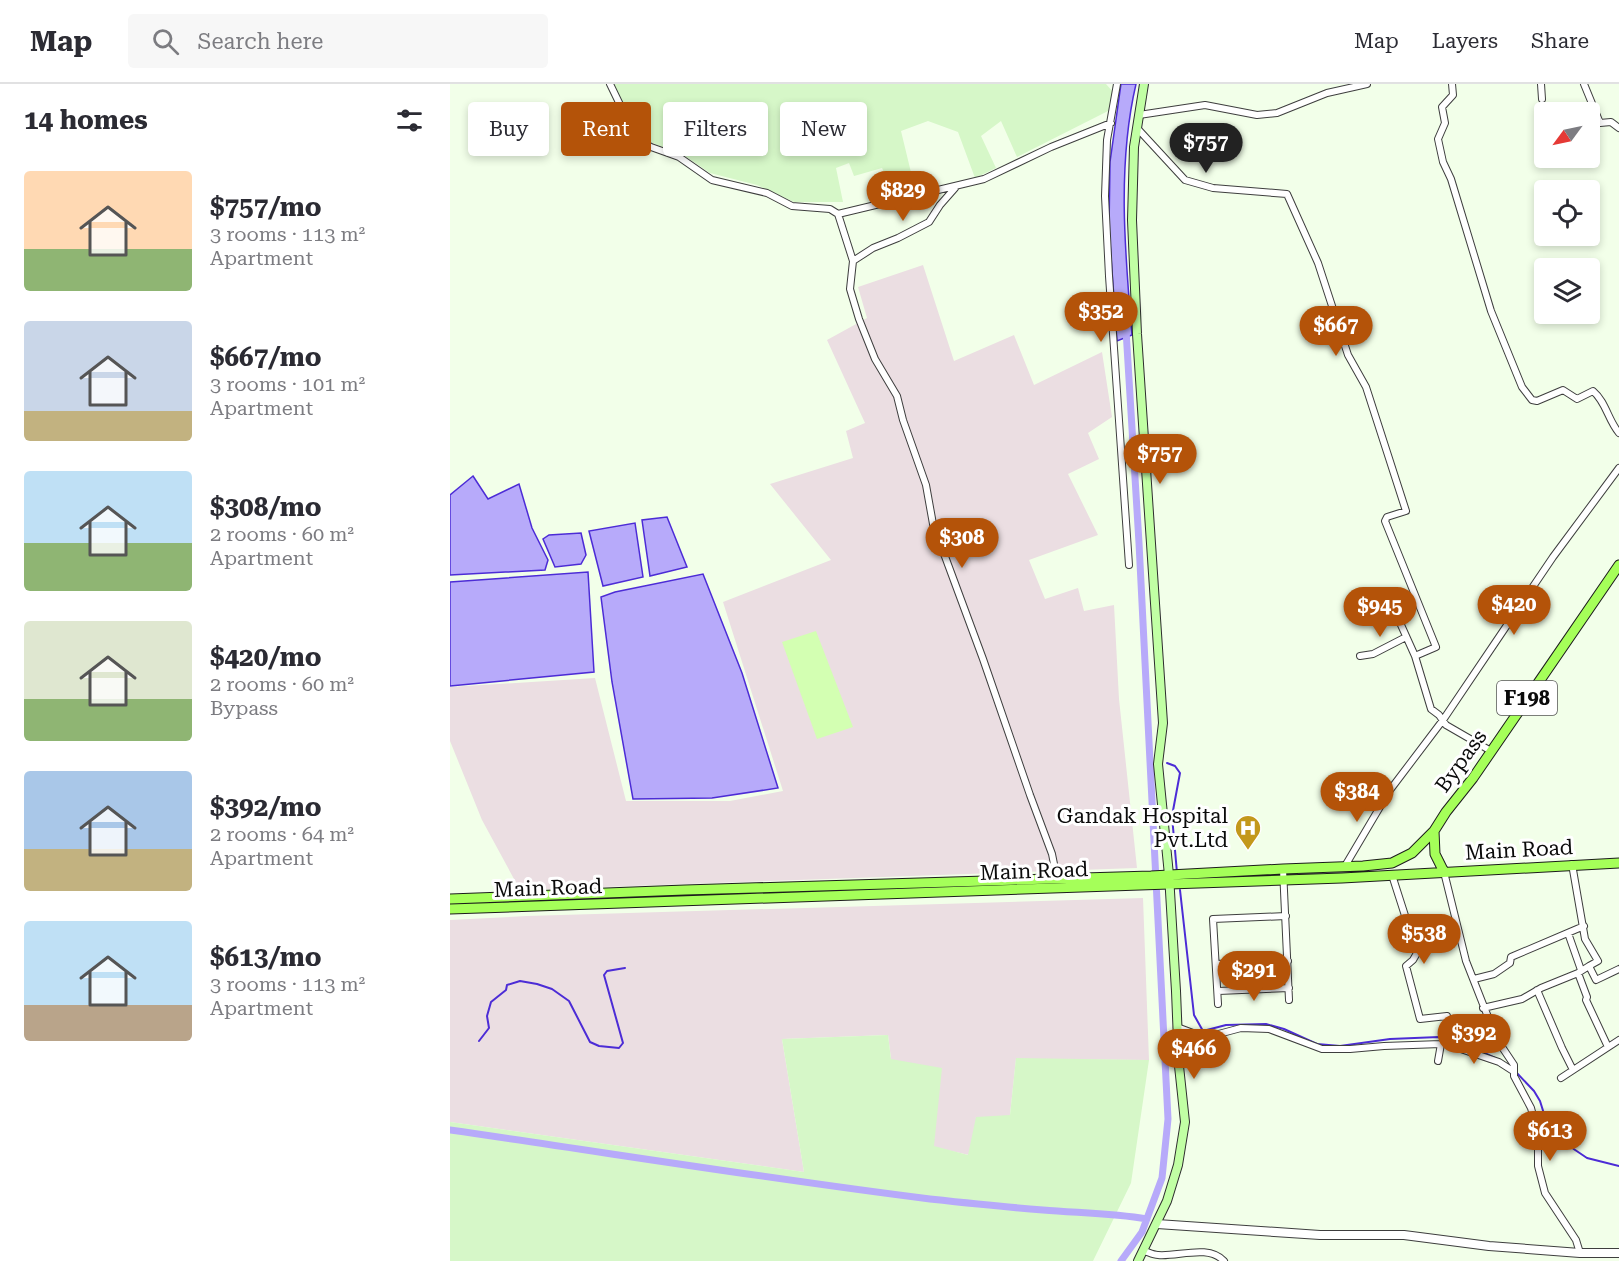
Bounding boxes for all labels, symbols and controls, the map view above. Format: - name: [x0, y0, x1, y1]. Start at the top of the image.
- search box: [128, 14, 548, 68]
- text: Map: [30, 25, 92, 58]
- icon: search: [149, 25, 182, 58]
- text: Search here: [197, 29, 323, 54]
- text: Map: [1354, 29, 1399, 53]
- text: Layers: [1432, 29, 1498, 53]
- text: Share: [1531, 29, 1589, 53]
- chip: Buy: [468, 102, 549, 156]
- chip: Rent: [561, 102, 651, 156]
- chip: Filters: [663, 102, 768, 156]
- chip: New: [780, 102, 867, 156]
- north arrow: [1534, 102, 1600, 168]
- map controls: [1534, 102, 1600, 324]
- icon: filters: [393, 104, 426, 137]
- text: 14 homes: [24, 105, 148, 135]
- pin: $757: [1170, 123, 1242, 174]
- text: $757: [1184, 130, 1228, 154]
- pin: $829: [867, 171, 939, 222]
- text: $829: [881, 178, 925, 202]
- button: locate: [1534, 180, 1600, 246]
- text: $757/mo: [210, 192, 322, 222]
- icon: home: [72, 195, 144, 267]
- text: 3 rooms · 113 m²: [210, 222, 365, 246]
- text: Apartment: [210, 246, 313, 270]
- button: layers: [1534, 258, 1600, 324]
- pin: $352: [1065, 292, 1137, 343]
- text: $352: [1079, 299, 1123, 323]
- pin: $667: [1300, 306, 1372, 357]
- text: $667: [1314, 313, 1358, 337]
- text: $667/mo: [210, 342, 322, 372]
- icon: home: [72, 345, 144, 417]
- text: 3 rooms · 101 m²: [210, 372, 365, 396]
- text: Apartment: [210, 396, 313, 420]
- pin: $757: [1124, 434, 1196, 485]
- text: $757: [1138, 441, 1182, 465]
- text: $308/mo: [210, 492, 322, 522]
- icon: home: [72, 495, 144, 567]
- pin: $308: [926, 518, 998, 569]
- text: 2 rooms · 60 m²: [210, 522, 354, 546]
- text: $308: [940, 525, 984, 549]
- text: Apartment: [210, 546, 313, 570]
- pin: $420: [1478, 585, 1550, 636]
- pin: $945: [1344, 587, 1416, 638]
- text: $420: [1492, 592, 1536, 616]
- text: $945: [1358, 594, 1402, 618]
- text: $420/mo: [210, 642, 322, 672]
- icon: home: [72, 645, 144, 717]
- text: 2 rooms · 60 m²: [210, 672, 354, 696]
- road number: F198: [1497, 681, 1557, 715]
- text: Bypass: [210, 696, 278, 720]
- street label: Bypass: [1430, 725, 1492, 797]
- pin: $384: [1321, 772, 1393, 823]
- text: $384: [1335, 779, 1379, 803]
- text: $392/mo: [210, 792, 322, 822]
- icon: home: [72, 795, 144, 867]
- place label: Gandak Hospital Pvt.Ltd: [1057, 804, 1229, 852]
- hospital icon: Gandak Hospital Pvt.Ltd: [1233, 813, 1263, 851]
- text: 2 rooms · 64 m²: [210, 822, 354, 846]
- street label: Main Road: [1464, 835, 1574, 865]
- text: Apartment: [210, 846, 313, 870]
- street label: Main Road: [979, 857, 1089, 885]
- street label: Main Road: [493, 874, 603, 902]
- pin: $538: [1388, 914, 1460, 965]
- text: $538: [1402, 921, 1446, 945]
- text: $613/mo: [210, 942, 322, 972]
- icon: home: [72, 945, 144, 1017]
- pin: $291: [1218, 951, 1290, 1002]
- text: $291: [1232, 958, 1276, 982]
- text: 3 rooms · 113 m²: [210, 972, 365, 996]
- text: Apartment: [210, 996, 313, 1020]
- pin: $392: [1438, 1014, 1510, 1065]
- text: $392: [1452, 1021, 1496, 1045]
- pin: $466: [1158, 1029, 1230, 1080]
- text: $466: [1172, 1036, 1216, 1060]
- pin: $613: [1514, 1111, 1586, 1162]
- text: $613: [1528, 1118, 1572, 1142]

